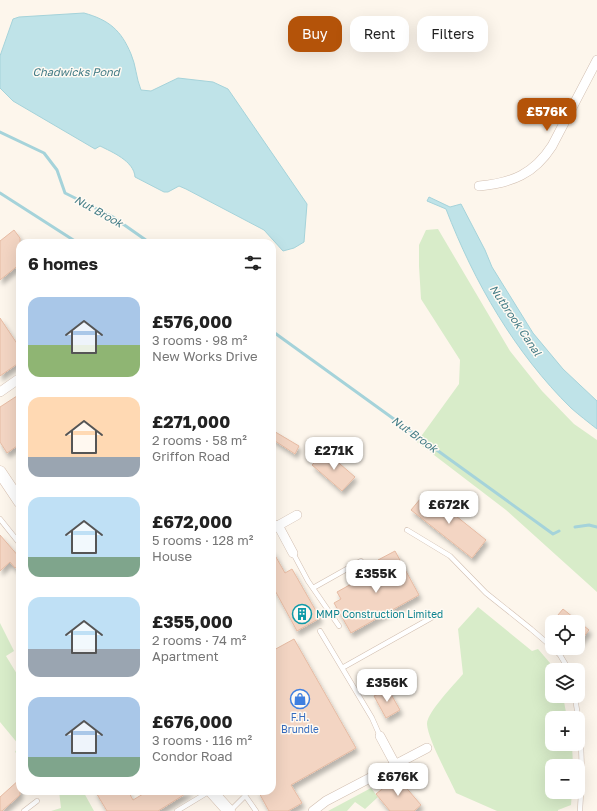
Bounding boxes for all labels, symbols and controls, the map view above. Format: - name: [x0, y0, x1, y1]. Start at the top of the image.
- chip: Buy: [288, 16, 342, 52]
- chip: Rent: [350, 16, 409, 52]
- chip: Filters: [417, 16, 488, 52]
- water label: Chadwicks Pond: [32, 65, 121, 78]
- pin: £576K: [519, 98, 575, 132]
- text: £576K: [526, 103, 568, 119]
- water label: Nut Brook: [73, 192, 127, 230]
- icon: filters: [242, 252, 264, 274]
- text: 6 homes: [28, 253, 98, 274]
- water label: Nutbrook Canal: [487, 282, 545, 358]
- text: £576,000: [152, 311, 232, 332]
- icon: home: [60, 313, 108, 361]
- text: 3 rooms · 98 m²: [152, 332, 247, 348]
- text: New Works Drive: [152, 348, 258, 364]
- text: £271,000: [152, 411, 230, 432]
- icon: home: [60, 413, 108, 461]
- water label: Nut Brook: [390, 413, 442, 456]
- text: 2 rooms · 58 m²: [152, 432, 247, 448]
- pin: £271K: [306, 437, 362, 471]
- text: £271K: [314, 442, 354, 458]
- text: Griffon Road: [152, 448, 230, 464]
- pin: £672K: [421, 491, 477, 525]
- text: £672K: [428, 496, 470, 512]
- text: £672,000: [152, 511, 232, 532]
- icon: home: [60, 513, 108, 561]
- text: 5 rooms · 128 m²: [152, 532, 253, 548]
- text: House: [152, 548, 192, 564]
- pin: £355K: [348, 560, 404, 594]
- text: £355K: [355, 565, 397, 581]
- building icon: MMP Construction Limited: [291, 603, 313, 625]
- place label: MMP Construction Limited: [316, 608, 443, 620]
- text: £355,000: [152, 611, 233, 632]
- icon: home: [60, 613, 108, 661]
- map controls: [545, 615, 585, 799]
- button: locate: [545, 615, 585, 655]
- text: 2 rooms · 74 m²: [152, 632, 246, 648]
- text: Apartment: [152, 648, 219, 664]
- button: layers: [545, 663, 585, 703]
- pin: £356K: [359, 669, 415, 703]
- text: £356K: [366, 674, 408, 690]
- shop icon: F.H. Brundle: [289, 688, 311, 710]
- text: £676,000: [152, 711, 233, 732]
- place label: F.H. Brundle: [281, 711, 319, 735]
- button: +: [545, 711, 585, 751]
- icon: home: [60, 713, 108, 761]
- text: 3 rooms · 116 m²: [152, 732, 252, 748]
- text: Condor Road: [152, 748, 233, 764]
- button: −: [545, 759, 585, 799]
- pin: £676K: [370, 763, 426, 797]
- text: £676K: [377, 768, 419, 784]

